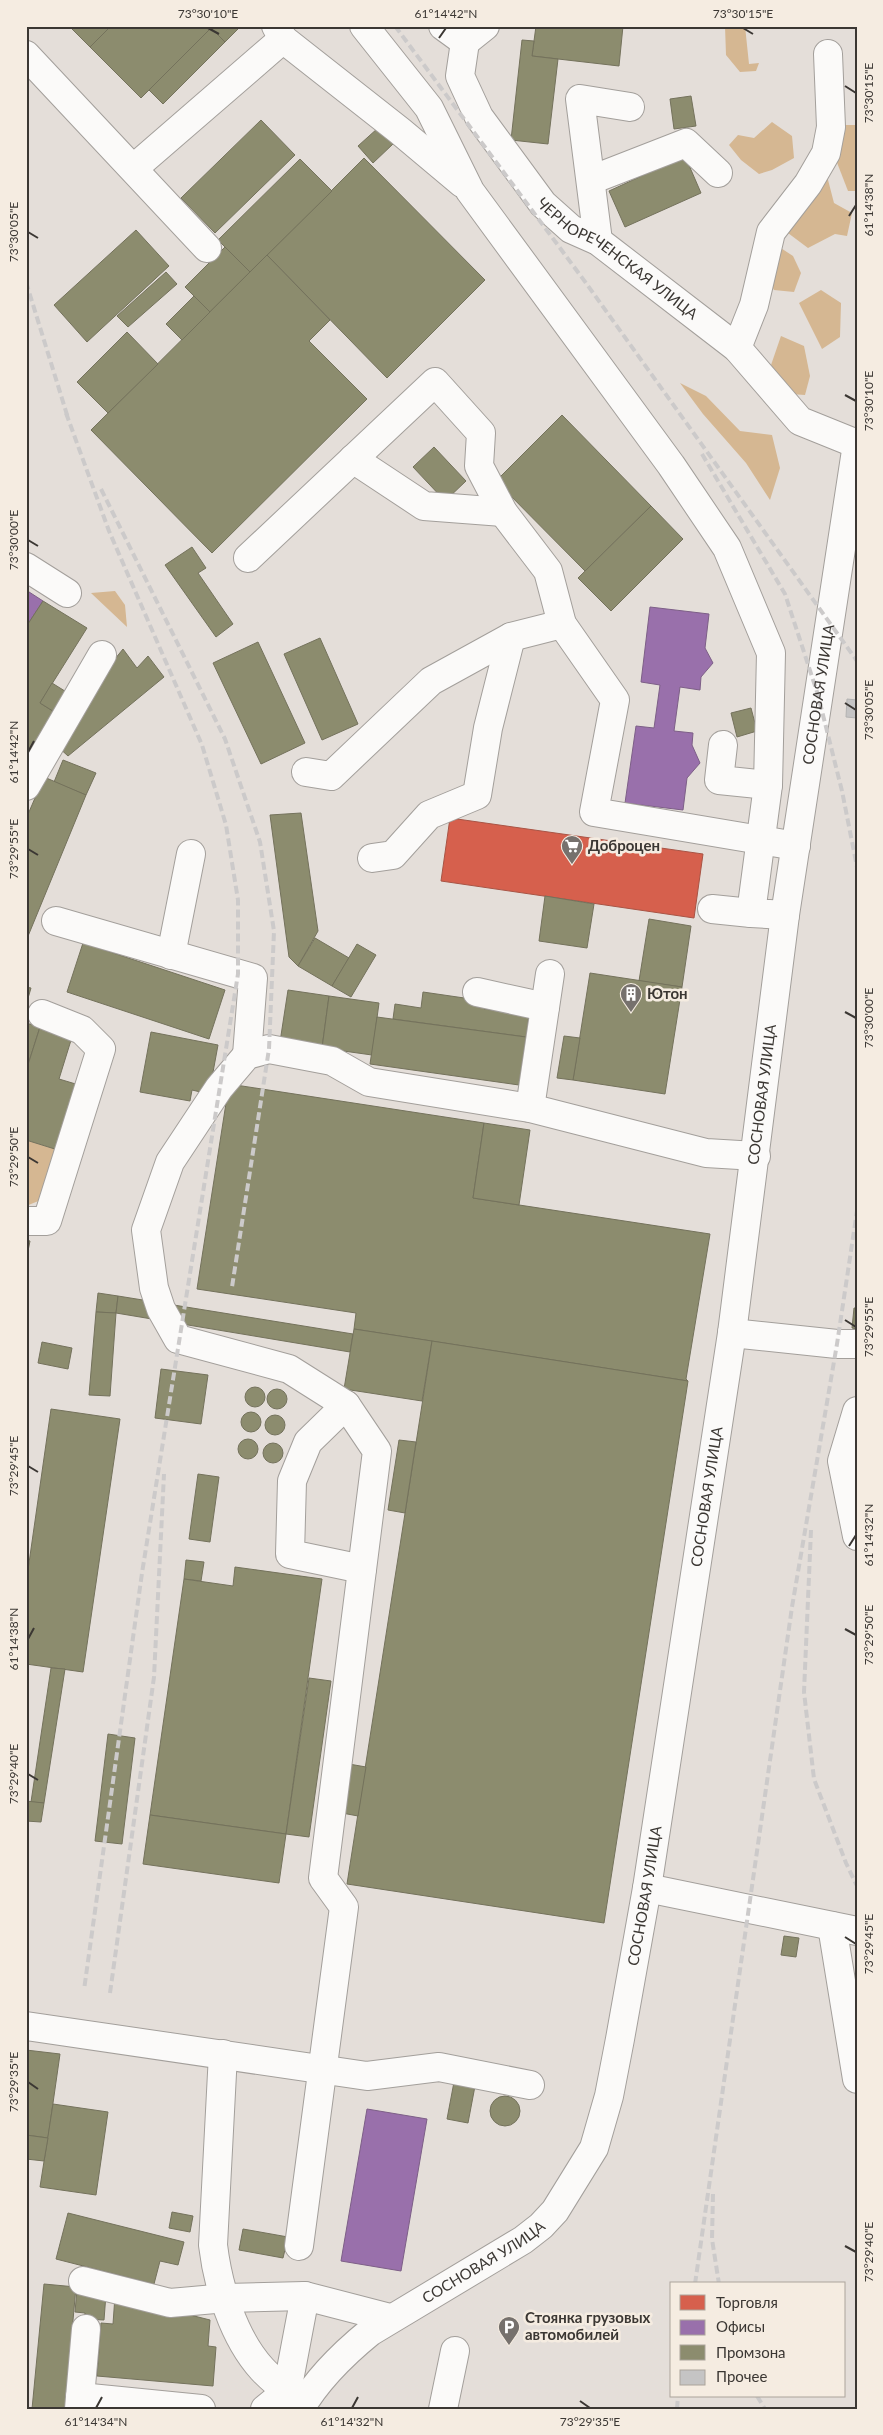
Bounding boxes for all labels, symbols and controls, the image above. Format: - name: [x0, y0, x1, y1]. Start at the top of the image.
- text: 73°30'10"E: [178, 6, 238, 21]
- text: 61°14'42"N: [415, 6, 477, 21]
- text: 73°30'15"E: [713, 6, 773, 21]
- text: 73°30'15"E: [861, 63, 876, 123]
- text: 61°14'38"N: [861, 174, 876, 236]
- street label: ЧЕРНОРЕЧЕНСКАЯ УЛИЦА: [533, 194, 702, 323]
- text: 73°30'05"E: [6, 202, 21, 262]
- text: 73°30'10"E: [861, 371, 876, 431]
- text: 73°30'00"E: [6, 510, 21, 570]
- street label: СОСНОВАЯ УЛИЦА: [798, 622, 837, 766]
- text: 73°30'05"E: [861, 680, 876, 740]
- text: 61°14'42"N: [6, 721, 21, 783]
- text: 73°29'55"E: [6, 819, 21, 879]
- supermarket icon: Доброцен: [560, 834, 584, 865]
- place label: Доброцен: [588, 836, 660, 854]
- building icon: Ютон: [619, 982, 643, 1013]
- place label: Ютон: [647, 984, 688, 1002]
- text: 73°30'00"E: [861, 988, 876, 1048]
- street label: СОСНОВАЯ УЛИЦА: [743, 1022, 779, 1166]
- text: 73°29'50"E: [6, 1127, 21, 1187]
- text: 73°29'55"E: [861, 1297, 876, 1357]
- street label: СОСНОВАЯ УЛИЦА: [686, 1424, 726, 1568]
- text: 73°29'45"E: [6, 1436, 21, 1496]
- text: 61°14'32"N: [861, 1504, 876, 1566]
- text: 73°29'50"E: [861, 1605, 876, 1665]
- text: 61°14'38"N: [6, 1608, 21, 1670]
- text: 73°29'40"E: [6, 1744, 21, 1804]
- street label: СОСНОВАЯ УЛИЦА: [623, 1824, 665, 1967]
- text: 73°29'45"E: [861, 1914, 876, 1974]
- text: 73°29'35"E: [6, 2052, 21, 2112]
- street label: СОСНОВАЯ УЛИЦА: [419, 2216, 549, 2307]
- text: 73°29'40"E: [861, 2222, 876, 2282]
- legend: [670, 2282, 846, 2398]
- text: Торговля: [716, 2293, 778, 2311]
- place label: Стоянка грузовых автомобилей: [525, 2308, 651, 2343]
- parking icon: Стоянка грузовых автомобилей: [497, 2315, 521, 2346]
- text: Офисы: [716, 2317, 765, 2335]
- text: Промзона: [716, 2343, 786, 2361]
- text: Прочее: [716, 2367, 767, 2385]
- text: 61°14'34"N: [65, 2414, 127, 2429]
- text: 61°14'32"N: [321, 2414, 383, 2429]
- text: 73°29'35"E: [560, 2414, 620, 2429]

